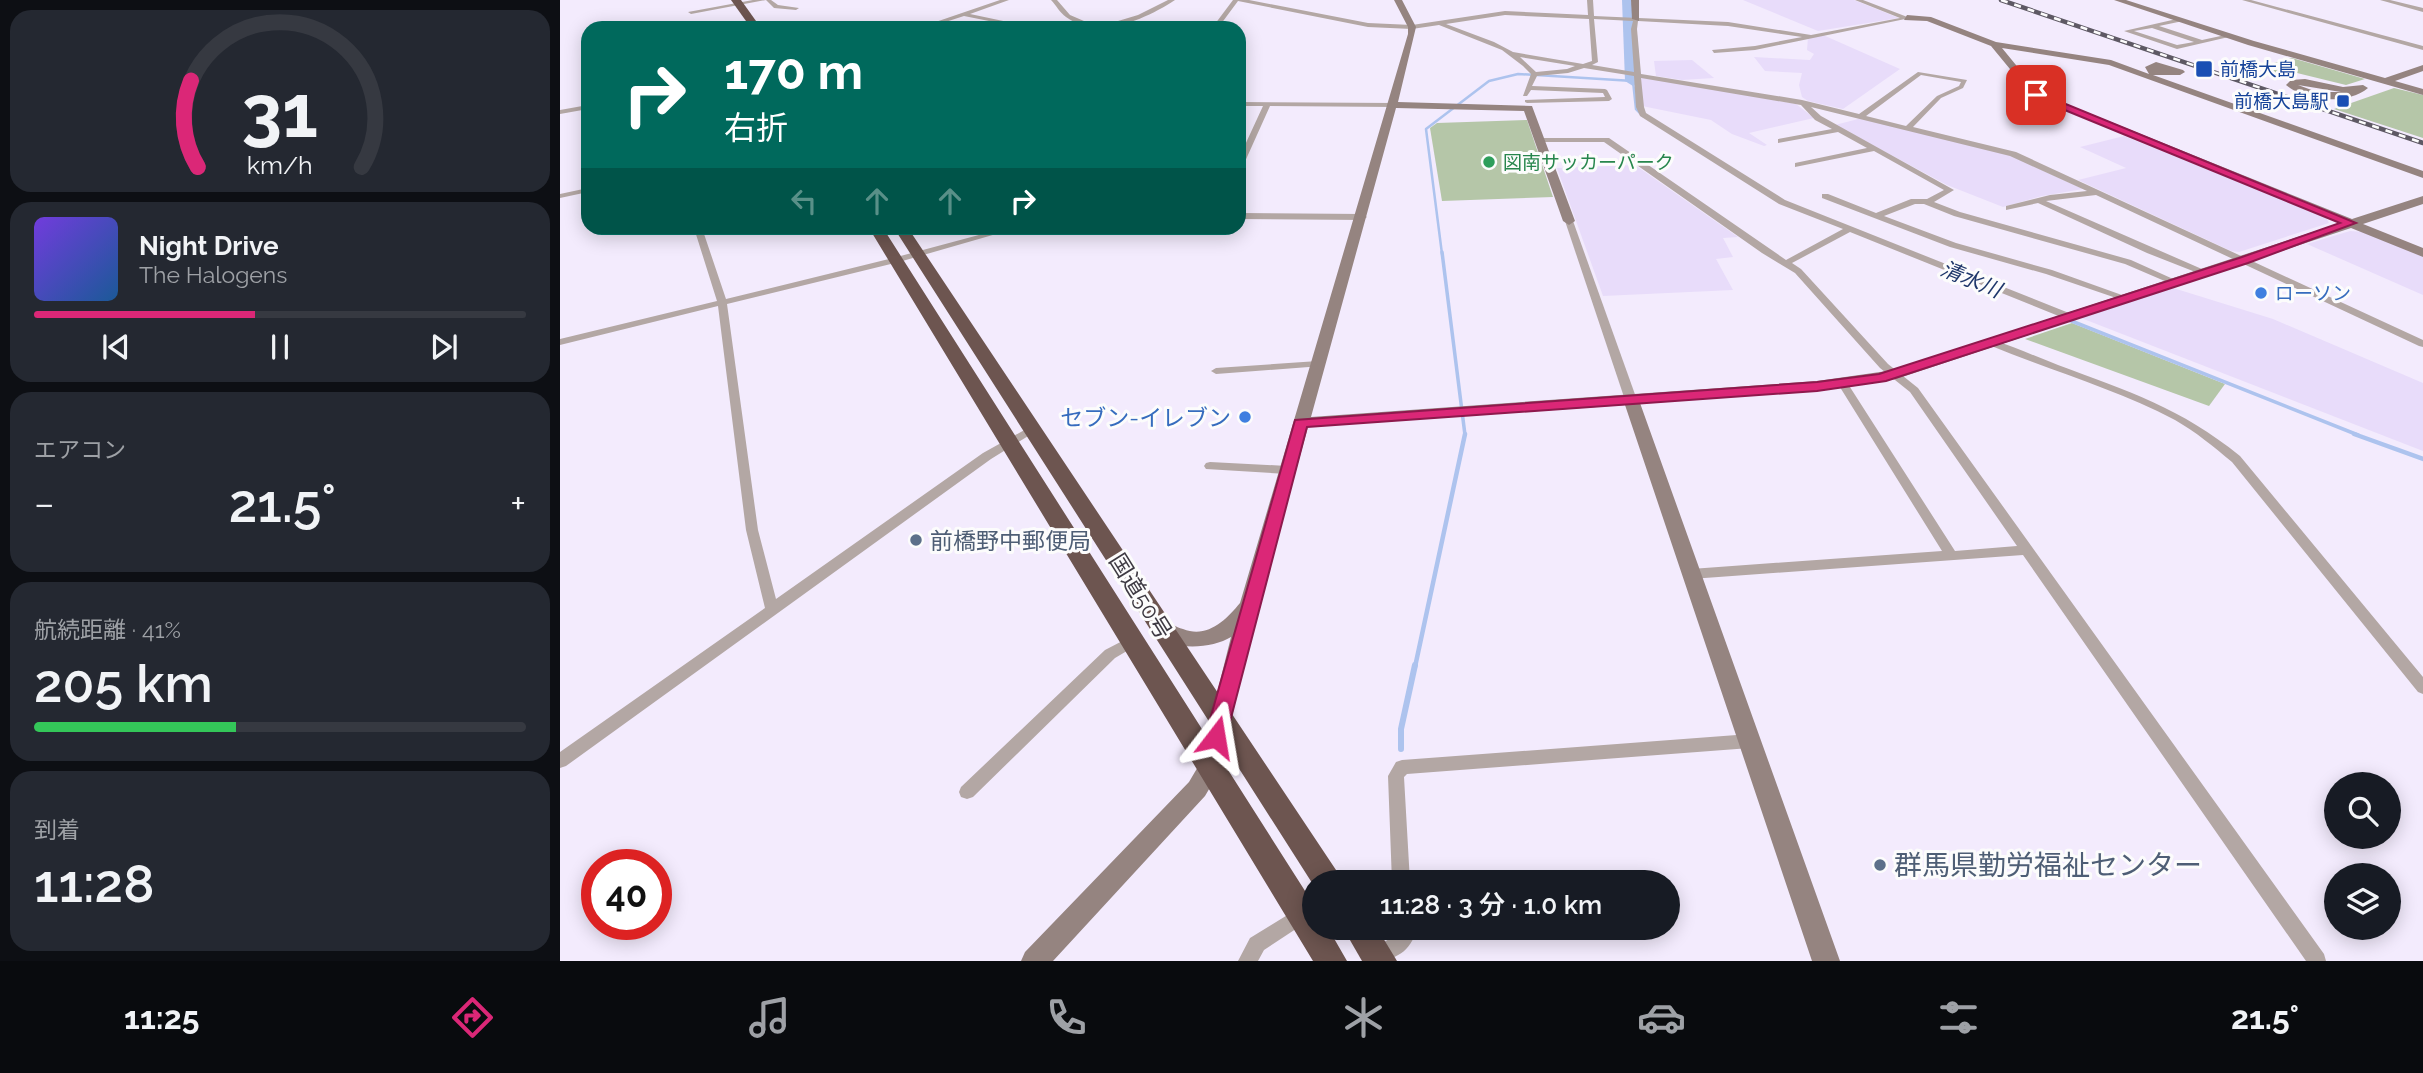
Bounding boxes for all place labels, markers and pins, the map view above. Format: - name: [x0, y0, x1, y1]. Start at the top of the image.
- place label: 前橋大島: [2220, 58, 2296, 80]
- marker: 前橋大島: [2194, 59, 2214, 79]
- pin: [2006, 65, 2066, 125]
- place label: 前橋大島駅: [2234, 90, 2329, 112]
- marker: 前橋大島駅: [2335, 93, 2351, 109]
- place label: 図南サッカーパーク: [1503, 151, 1674, 173]
- marker: 図南サッカーパーク: [1481, 154, 1497, 170]
- place label: ローソン: [2275, 282, 2351, 304]
- marker: ローソン: [2253, 285, 2269, 301]
- place label: セブン-イレブン: [1060, 404, 1231, 431]
- marker: セブン-イレブン: [1237, 409, 1253, 425]
- place label: 前橋野中郵便局: [930, 527, 1091, 554]
- marker: 前橋野中郵便局: [908, 532, 924, 548]
- place label: 群馬県勤労福祉センター: [1894, 849, 2202, 882]
- marker: 群馬県勤労福祉センター: [1872, 857, 1888, 873]

